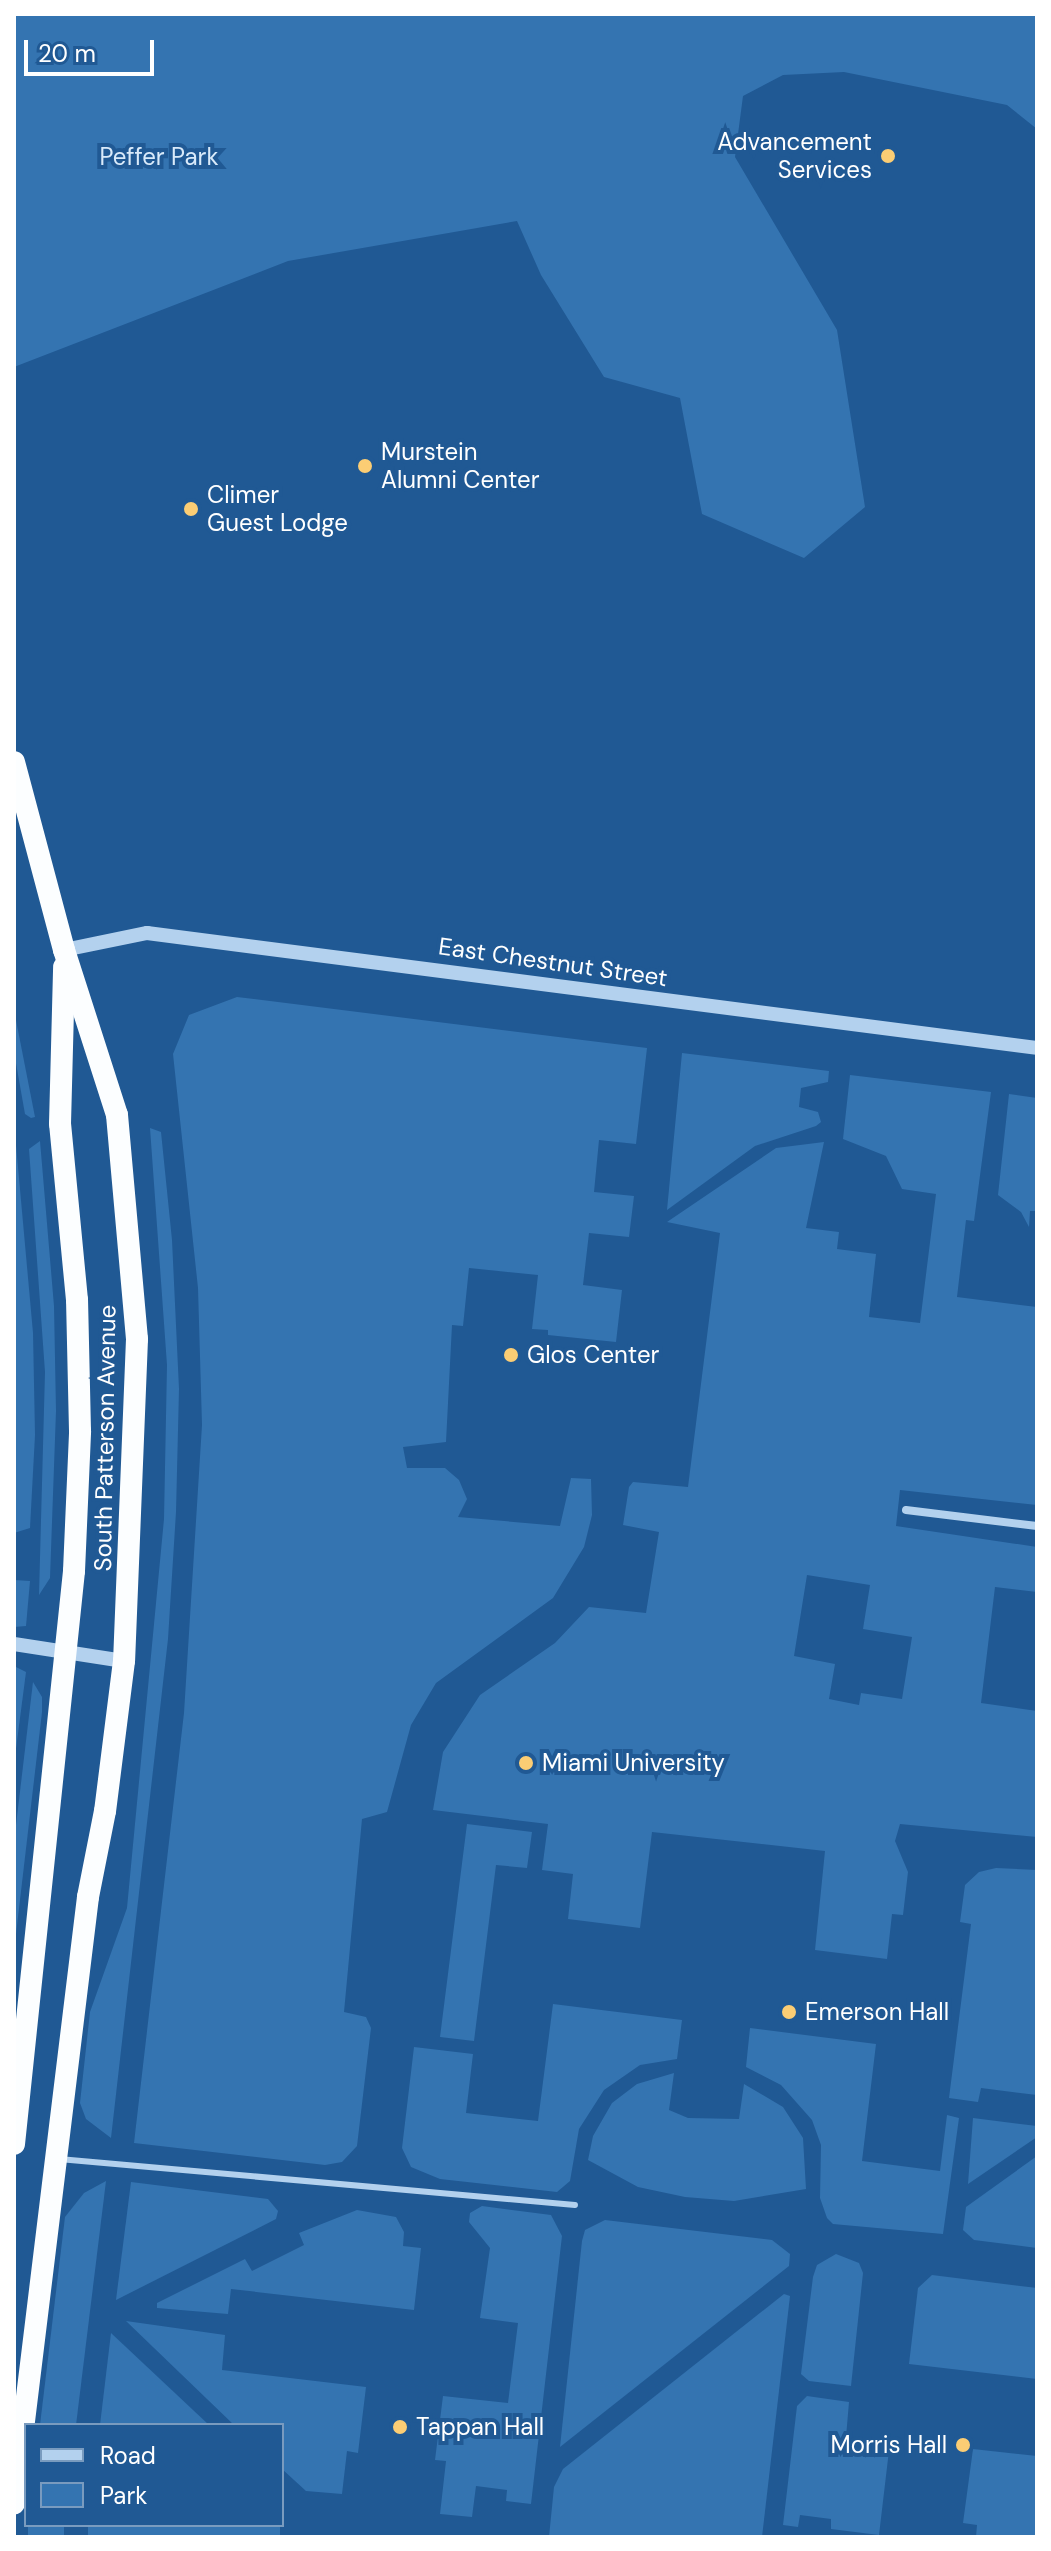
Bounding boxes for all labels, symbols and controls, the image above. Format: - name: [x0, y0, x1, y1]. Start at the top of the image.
- scale bar: [28, 24, 158, 74]
- text: 20 m: [38, 38, 96, 69]
- place label: Advancement Services: [717, 128, 872, 184]
- park label: Peffer Park: [100, 143, 218, 171]
- marker: Advancement Services: [879, 147, 897, 165]
- place label: Murstein Alumni Center: [381, 438, 540, 494]
- marker: Murstein Alumni Center: [356, 457, 374, 475]
- place label: Climer Guest Lodge: [207, 481, 348, 537]
- marker: Climer Guest Lodge: [182, 500, 200, 518]
- street label: East Chestnut Street: [437, 932, 669, 992]
- street label: South Patterson Avenue: [88, 1304, 122, 1572]
- place label: Glos Center: [527, 1341, 659, 1369]
- marker: Glos Center: [502, 1346, 520, 1364]
- place label: Miami University: [542, 1749, 725, 1777]
- marker: Miami University: [517, 1754, 535, 1772]
- place label: Emerson Hall: [805, 1998, 949, 2026]
- marker: Emerson Hall: [780, 2003, 798, 2021]
- place label: Tappan Hall: [416, 2413, 544, 2441]
- marker: Tappan Hall: [391, 2418, 409, 2436]
- legend: [24, 2423, 284, 2527]
- place label: Morris Hall: [831, 2431, 947, 2459]
- marker: Morris Hall: [954, 2436, 972, 2454]
- text: Road: [100, 2440, 156, 2471]
- text: Park: [100, 2480, 147, 2511]

